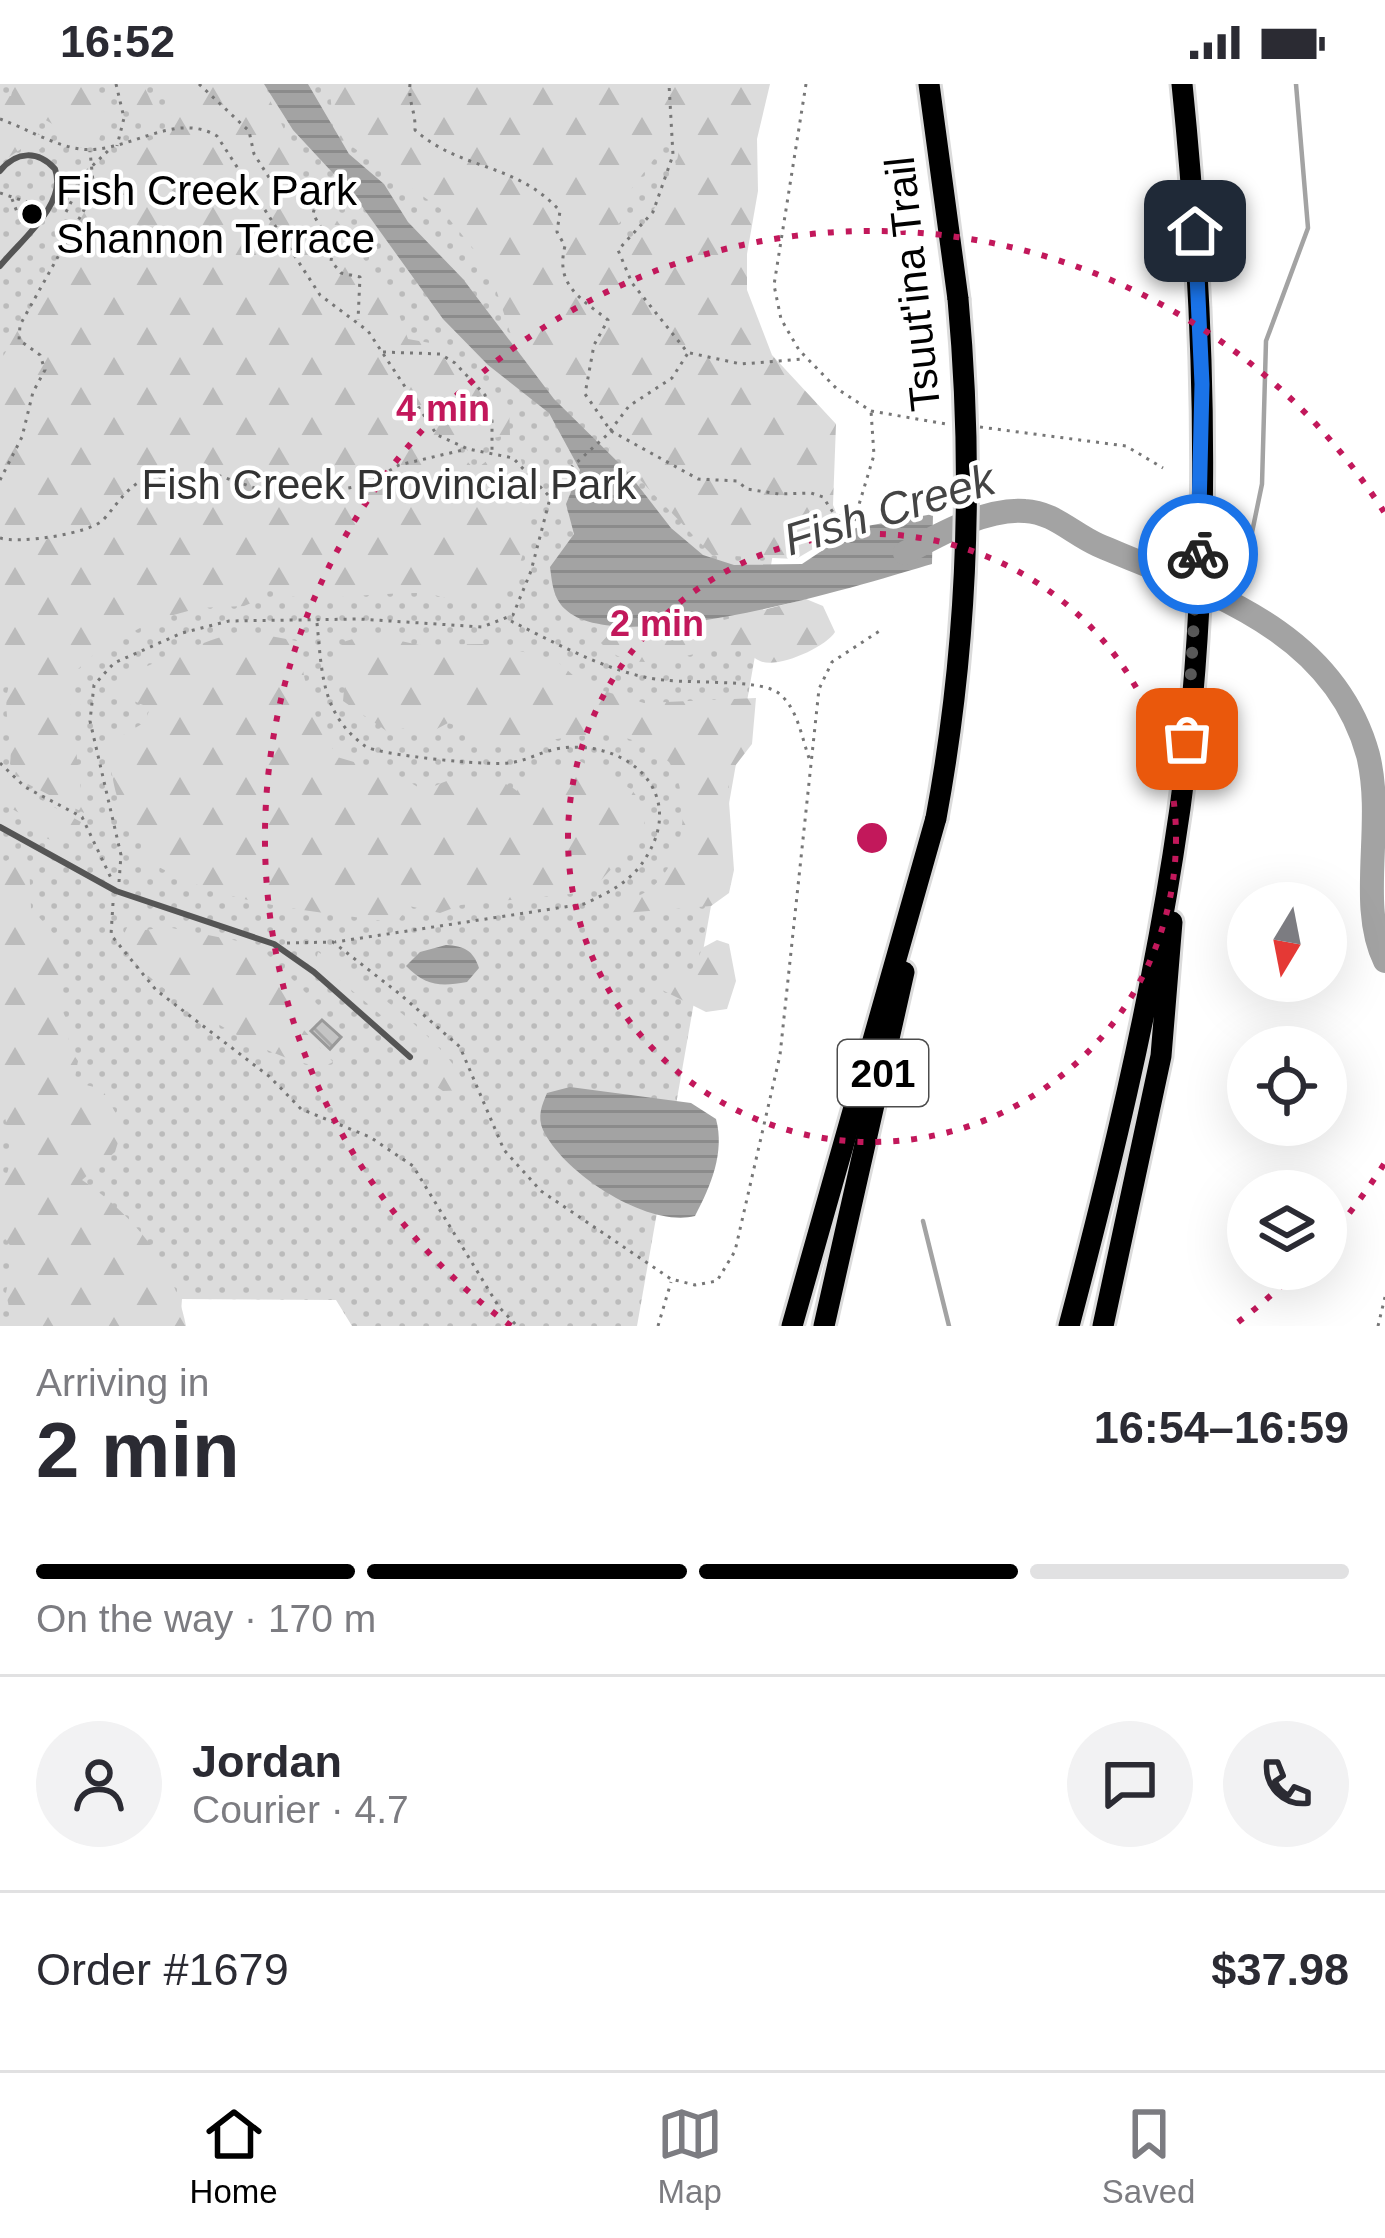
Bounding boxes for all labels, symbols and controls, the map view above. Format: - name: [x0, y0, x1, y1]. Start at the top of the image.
- text: 16:52: [60, 16, 175, 67]
- street label: Tsuut'ina Trail: [876, 154, 949, 413]
- place label: Fish Creek Park Shannon Terrace: [56, 167, 375, 262]
- pin: [1144, 180, 1246, 282]
- icon: home: [1162, 198, 1228, 264]
- marker: Fish Creek Park Shannon Terrace: [19, 201, 45, 227]
- text: 4 min: [396, 388, 490, 429]
- water label: Fish Creek: [778, 453, 1003, 566]
- park label: Fish Creek Provincial Park: [142, 461, 637, 508]
- courier: [1138, 494, 1258, 614]
- icon: bike: [1165, 521, 1231, 587]
- text: 2 min: [610, 603, 704, 644]
- pin: [1136, 688, 1238, 790]
- icon: bag: [1154, 706, 1220, 772]
- centre of rings: [851, 817, 893, 859]
- north arrow: [1227, 882, 1347, 1002]
- map controls: [1227, 882, 1347, 1290]
- button: locate: [1227, 1026, 1347, 1146]
- road number: 201: [838, 1040, 928, 1106]
- button: layers: [1227, 1170, 1347, 1290]
- text: Arriving in: [36, 1361, 209, 1404]
- text: 16:54–16:59: [1094, 1402, 1349, 1453]
- text: 2 min: [36, 1406, 240, 1494]
- text: On the way · 170 m: [36, 1597, 376, 1640]
- button: person: [36, 1721, 162, 1847]
- button: chat: [1067, 1721, 1193, 1847]
- button: phone: [1223, 1721, 1349, 1847]
- text: Jordan: [192, 1736, 342, 1787]
- text: Courier · 4.7: [192, 1788, 409, 1831]
- text: Order #1679: [36, 1944, 289, 1995]
- text: $37.98: [1211, 1944, 1349, 1995]
- tab: Home: [190, 2101, 278, 2211]
- tab: Map: [657, 2101, 723, 2211]
- tab: Saved: [1102, 2101, 1195, 2211]

